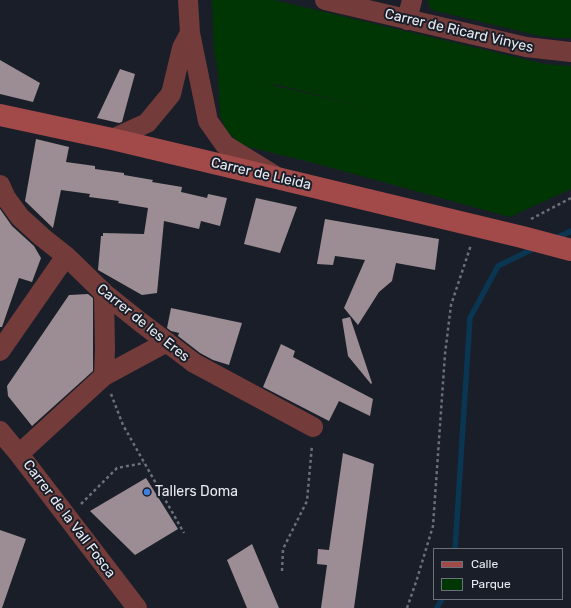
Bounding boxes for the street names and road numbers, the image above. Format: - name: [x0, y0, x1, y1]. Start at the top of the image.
- street label: Carrer de Ricard Vinyes: [383, 6, 535, 56]
- street label: Carrer de Lleida: [209, 154, 313, 194]
- street label: Carrer de les Eres: [93, 281, 193, 365]
- street label: Carrer de la Vall Fosca: [19, 457, 119, 581]

